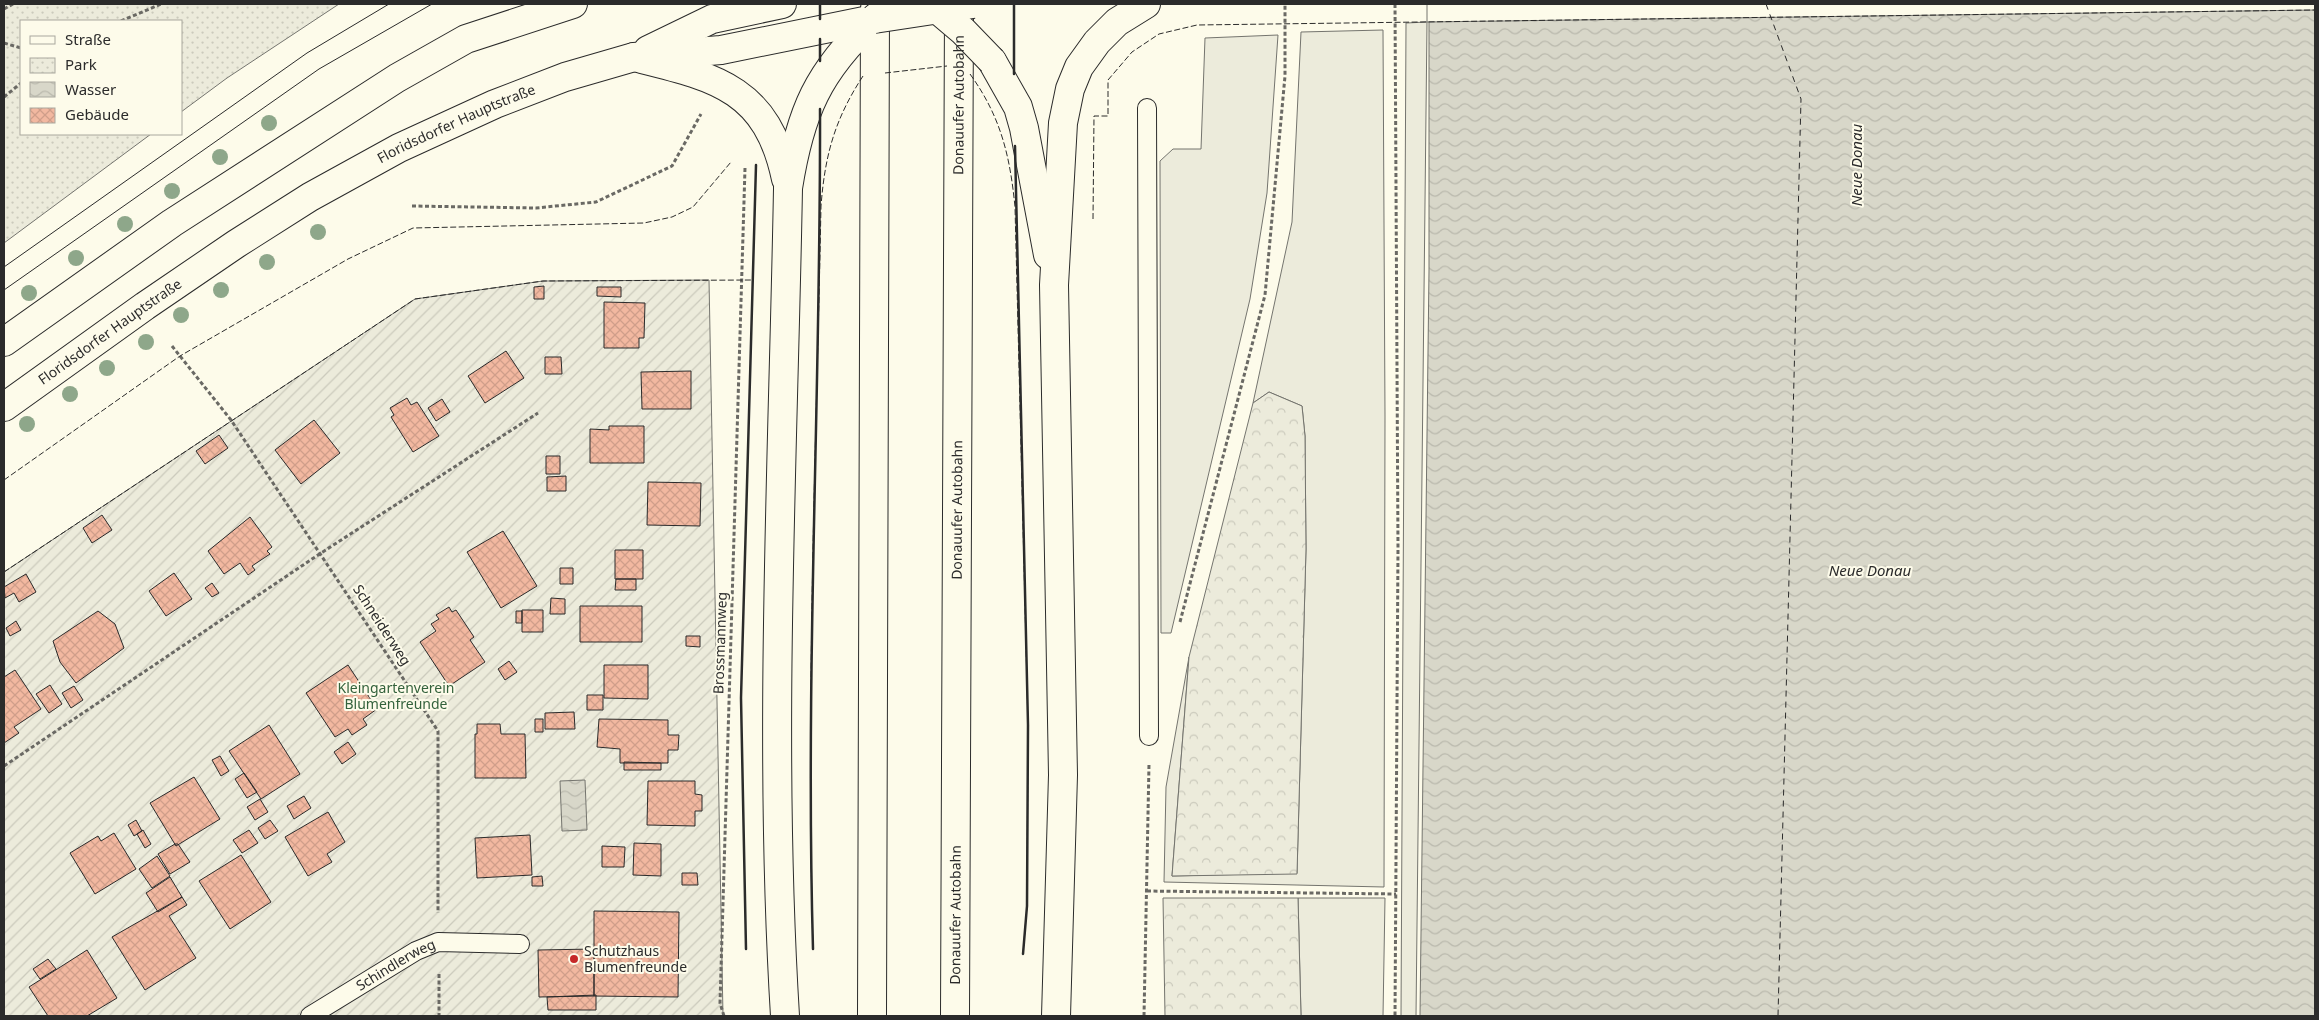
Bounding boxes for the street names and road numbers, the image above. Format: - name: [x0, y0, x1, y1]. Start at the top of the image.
- street label: Donauufer Autobahn: [948, 35, 968, 175]
- street label: Floridsdorfer Hauptstraße: [373, 79, 538, 167]
- street label: Floridsdorfer Hauptstraße: [34, 274, 185, 389]
- street label: Donauufer Autobahn: [947, 440, 966, 580]
- street label: Schneiderweg: [349, 581, 416, 669]
- street label: Brossmannweg: [708, 592, 731, 694]
- street label: Donauufer Autobahn: [945, 845, 965, 985]
- street label: Schindlerweg: [352, 934, 438, 995]

